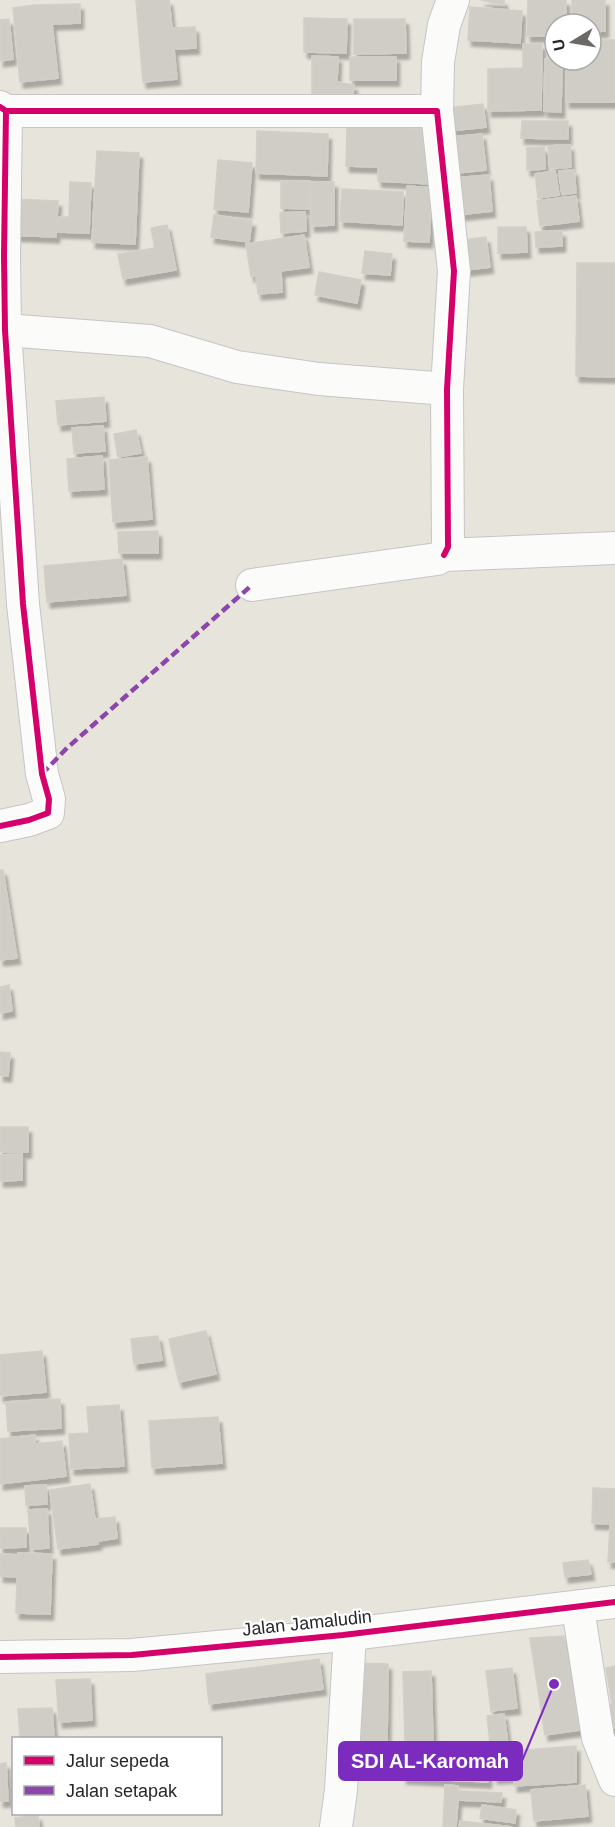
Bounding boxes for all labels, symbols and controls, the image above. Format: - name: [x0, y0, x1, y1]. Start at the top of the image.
- north arrow: [543, 12, 603, 72]
- text: U: [549, 37, 568, 52]
- street label: Jalan Jamaludin: [241, 1606, 373, 1640]
- legend: [12, 1737, 222, 1815]
- callout: SDI AL-Karomah: [339, 1742, 522, 1780]
- text: SDI AL-Karomah: [351, 1750, 509, 1772]
- text: Jalur sepeda: [66, 1751, 170, 1771]
- text: Jalan setapak: [66, 1781, 178, 1801]

